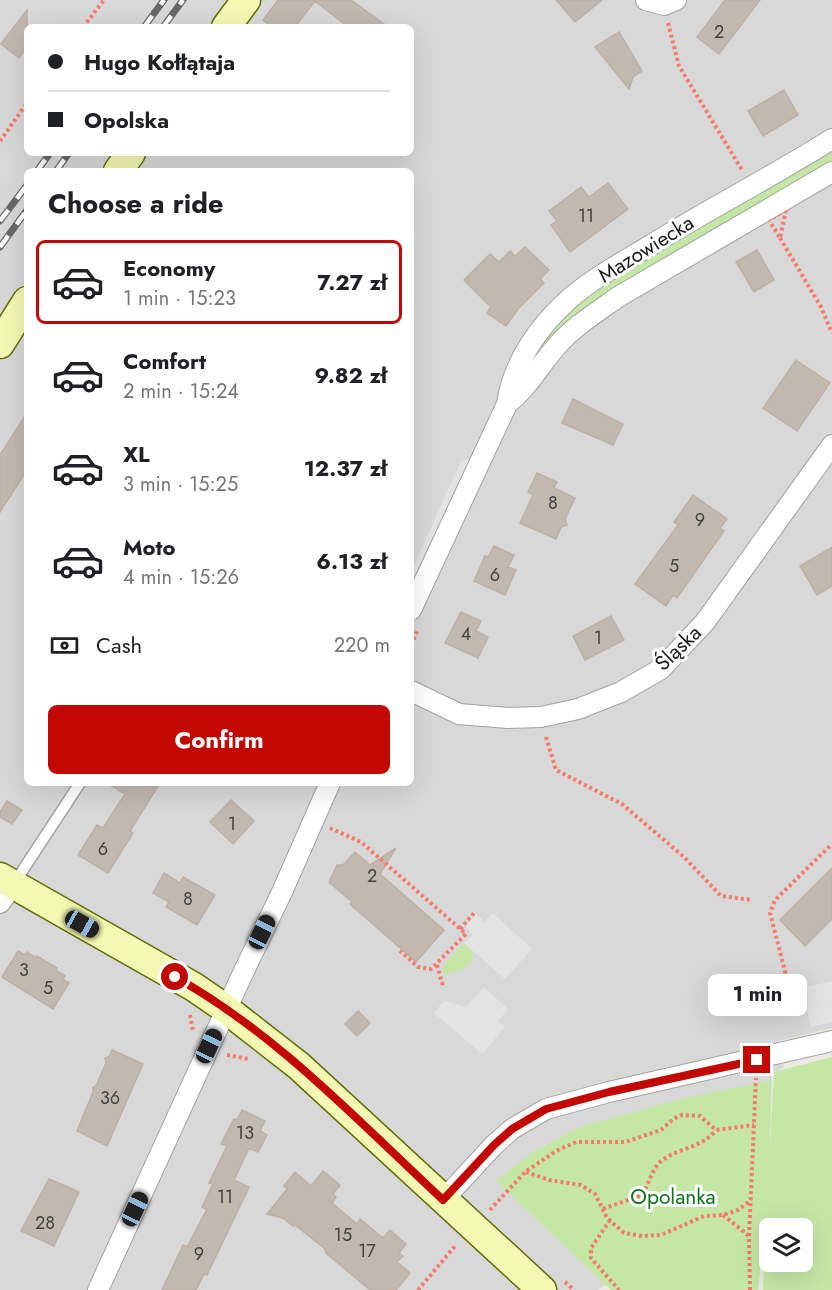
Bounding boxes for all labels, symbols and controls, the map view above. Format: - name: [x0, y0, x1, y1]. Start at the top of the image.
- house number: 2: [714, 19, 724, 45]
- text: Hugo Kołłątaja: [84, 46, 235, 78]
- text: Opolska: [84, 104, 169, 136]
- text: Choose a ride: [48, 184, 223, 223]
- house number: 11: [578, 203, 594, 229]
- street label: Mazowiecka: [592, 208, 700, 290]
- text: Economy: [123, 252, 215, 284]
- icon: car: [51, 255, 105, 309]
- text: 7.27 zł: [317, 266, 387, 298]
- text: 1 min · 15:23: [123, 284, 236, 313]
- text: Comfort: [123, 345, 206, 377]
- icon: car: [51, 348, 105, 402]
- text: 9.82 zł: [314, 359, 387, 391]
- text: 2 min · 15:24: [123, 377, 239, 406]
- text: XL: [123, 438, 150, 470]
- icon: car: [51, 441, 105, 495]
- text: 12.37 zł: [304, 452, 387, 484]
- text: 3 min · 15:25: [123, 470, 238, 499]
- house number: 8: [548, 490, 558, 516]
- house number: 9: [695, 507, 705, 533]
- text: Moto: [123, 531, 176, 563]
- icon: car: [51, 534, 105, 588]
- text: 6.13 zł: [316, 545, 387, 577]
- house number: 5: [669, 553, 679, 579]
- house number: 6: [490, 562, 500, 588]
- text: 4 min · 15:26: [123, 563, 239, 592]
- street label: Śląska: [648, 618, 708, 678]
- house number: 4: [461, 621, 471, 647]
- house number: 1: [594, 625, 602, 651]
- icon: cash: [48, 629, 81, 662]
- text: Cash: [96, 629, 142, 661]
- text: 220 m: [334, 631, 390, 660]
- button: Confirm: [48, 705, 390, 774]
- house number: 1: [228, 811, 236, 837]
- house number: 6: [98, 836, 108, 862]
- house number: 2: [367, 863, 377, 889]
- house number: 8: [183, 886, 193, 912]
- car: [62, 907, 102, 941]
- car: [246, 912, 278, 952]
- house number: 3: [19, 957, 29, 983]
- route start: [161, 963, 188, 990]
- callout: 1 min: [708, 973, 807, 1015]
- house number: 5: [43, 975, 53, 1001]
- text: 1 min: [733, 980, 782, 1009]
- car: [193, 1026, 225, 1066]
- route end: [743, 1046, 770, 1073]
- house number: 36: [100, 1085, 120, 1111]
- house number: 13: [236, 1120, 254, 1146]
- park label: Opolanka: [630, 1182, 716, 1212]
- house number: 11: [217, 1184, 233, 1210]
- car: [119, 1189, 151, 1229]
- house number: 28: [35, 1210, 55, 1236]
- map controls: [759, 1218, 813, 1272]
- button: layers: [759, 1218, 813, 1272]
- house number: 15: [334, 1222, 352, 1248]
- house number: 17: [358, 1238, 376, 1264]
- house number: 9: [194, 1241, 204, 1267]

